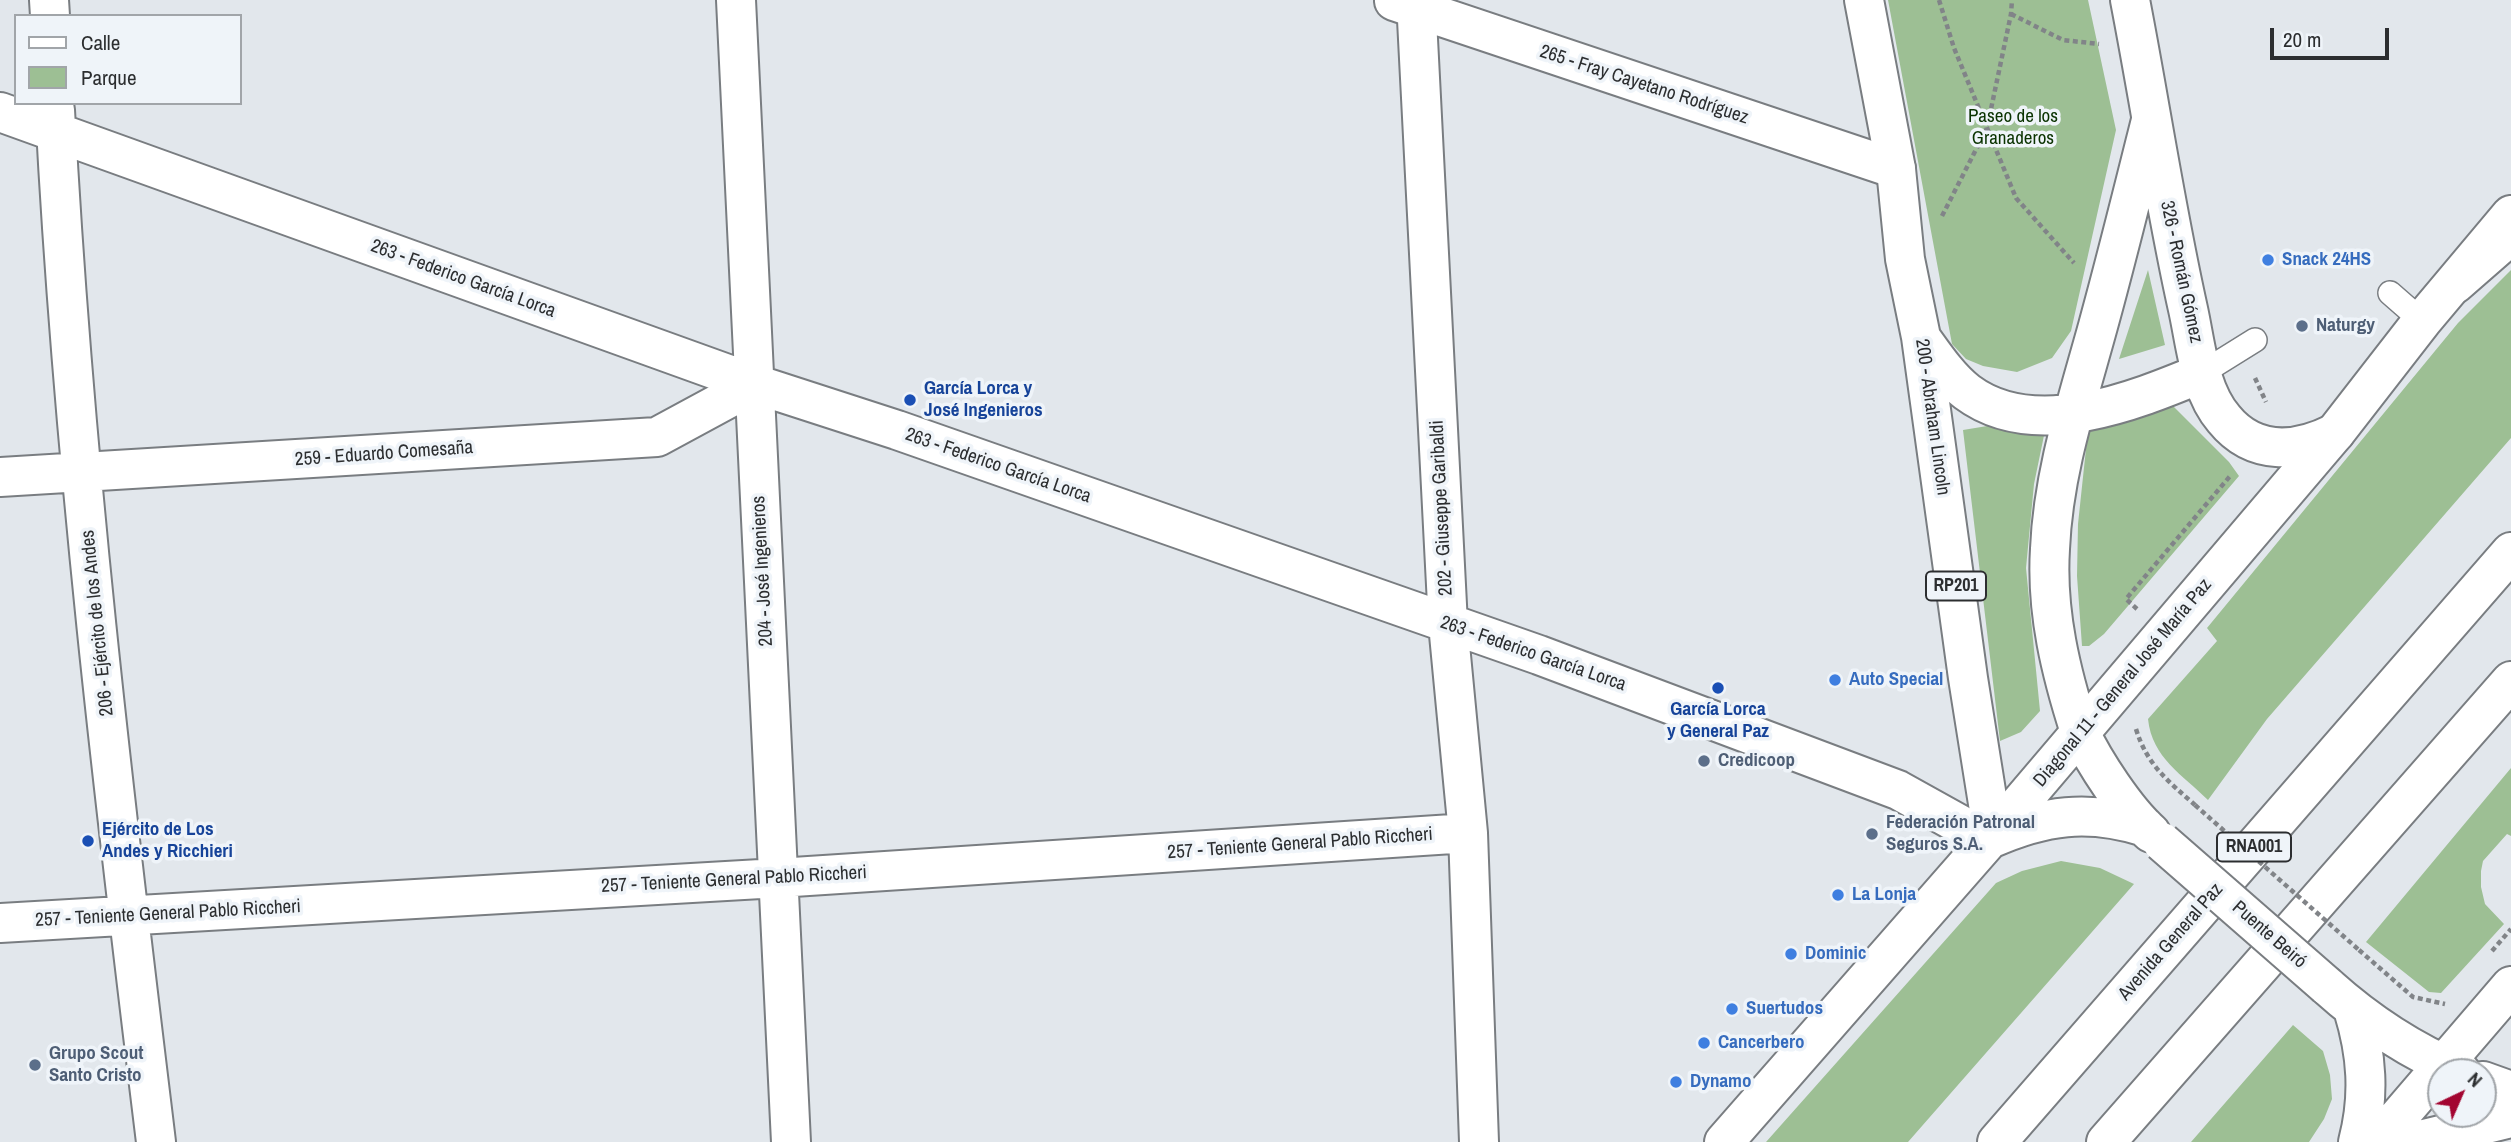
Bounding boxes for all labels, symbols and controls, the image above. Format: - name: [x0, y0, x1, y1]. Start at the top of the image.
- legend: [14, 14, 242, 105]
- scale bar: [2273, 14, 2392, 58]
- text: 20 m: [2283, 25, 2321, 54]
- text: Calle: [81, 28, 120, 57]
- street label: 265 - Fray Cayetano Rodríguez: [1537, 40, 1751, 130]
- text: Parque: [81, 63, 137, 92]
- park label: Paseo de los Granaderos: [1968, 106, 2058, 150]
- street label: 326 - Román Gómez: [2155, 199, 2207, 345]
- street label: 263 - Federico García Lorca: [368, 235, 558, 323]
- place label: Snack 24HS: [2282, 249, 2371, 271]
- marker: Snack 24HS: [2260, 252, 2276, 268]
- place label: Naturgy: [2316, 315, 2375, 337]
- marker: Naturgy: [2294, 318, 2310, 334]
- street label: 200 - Abraham Lincoln: [1910, 337, 1954, 497]
- place label: García Lorca y José Ingenieros: [924, 378, 1043, 422]
- marker: García Lorca y José Ingenieros: [902, 392, 918, 408]
- street label: 202 - Giuseppe Garibaldi: [1426, 420, 1458, 596]
- street label: 263 - Federico García Lorca: [902, 423, 1094, 509]
- street label: 259 - Eduardo Comesaña: [294, 436, 474, 472]
- street label: 204 - José Ingenieros: [748, 495, 778, 647]
- street label: 206 - Ejército de los Andes: [77, 529, 119, 717]
- road number: RP201: [1926, 572, 1986, 600]
- street label: Diagonal 11 - General José María Paz: [2029, 574, 2217, 792]
- street label: 263 - Federico García Lorca: [1437, 611, 1629, 697]
- place label: Auto Special: [1849, 669, 1943, 691]
- marker: Auto Special: [1827, 672, 1843, 688]
- marker: García Lorca y General Paz: [1710, 680, 1726, 696]
- place label: García Lorca y General Paz: [1667, 699, 1769, 743]
- place label: Credicoop: [1718, 750, 1795, 772]
- marker: Credicoop: [1696, 753, 1712, 769]
- place label: Federación Patronal Seguros S.A.: [1886, 812, 2035, 856]
- place label: Ejército de Los Andes y Ricchieri: [102, 819, 233, 863]
- street label: 257 - Teniente General Pablo Riccheri: [1167, 823, 1433, 865]
- marker: Federación Patronal Seguros S.A.: [1864, 826, 1880, 842]
- road number: RNA001: [2217, 832, 2291, 862]
- marker: Ejército de Los Andes y Ricchieri: [80, 833, 96, 849]
- street label: 257 - Teniente General Pablo Riccheri: [601, 862, 867, 898]
- street label: Avenida General Paz: [2114, 879, 2228, 1005]
- place label: La Lonja: [1852, 884, 1916, 906]
- marker: La Lonja: [1830, 887, 1846, 903]
- street label: 257 - Teniente General Pablo Riccheri: [35, 896, 301, 932]
- street label: Puente Beiró: [2227, 897, 2311, 973]
- place label: Dominic: [1805, 943, 1866, 965]
- marker: Dominic: [1783, 946, 1799, 962]
- place label: Suertudos: [1746, 998, 1823, 1020]
- marker: Suertudos: [1724, 1001, 1740, 1017]
- place label: Cancerbero: [1718, 1032, 1805, 1054]
- marker: Cancerbero: [1696, 1035, 1712, 1051]
- place label: Grupo Scout Santo Cristo: [49, 1043, 143, 1087]
- marker: Grupo Scout Santo Cristo: [27, 1057, 43, 1073]
- north arrow: [2427, 1058, 2497, 1128]
- text: N: [2462, 1066, 2488, 1093]
- place label: Dynamo: [1690, 1071, 1751, 1093]
- marker: Dynamo: [1668, 1074, 1684, 1090]

